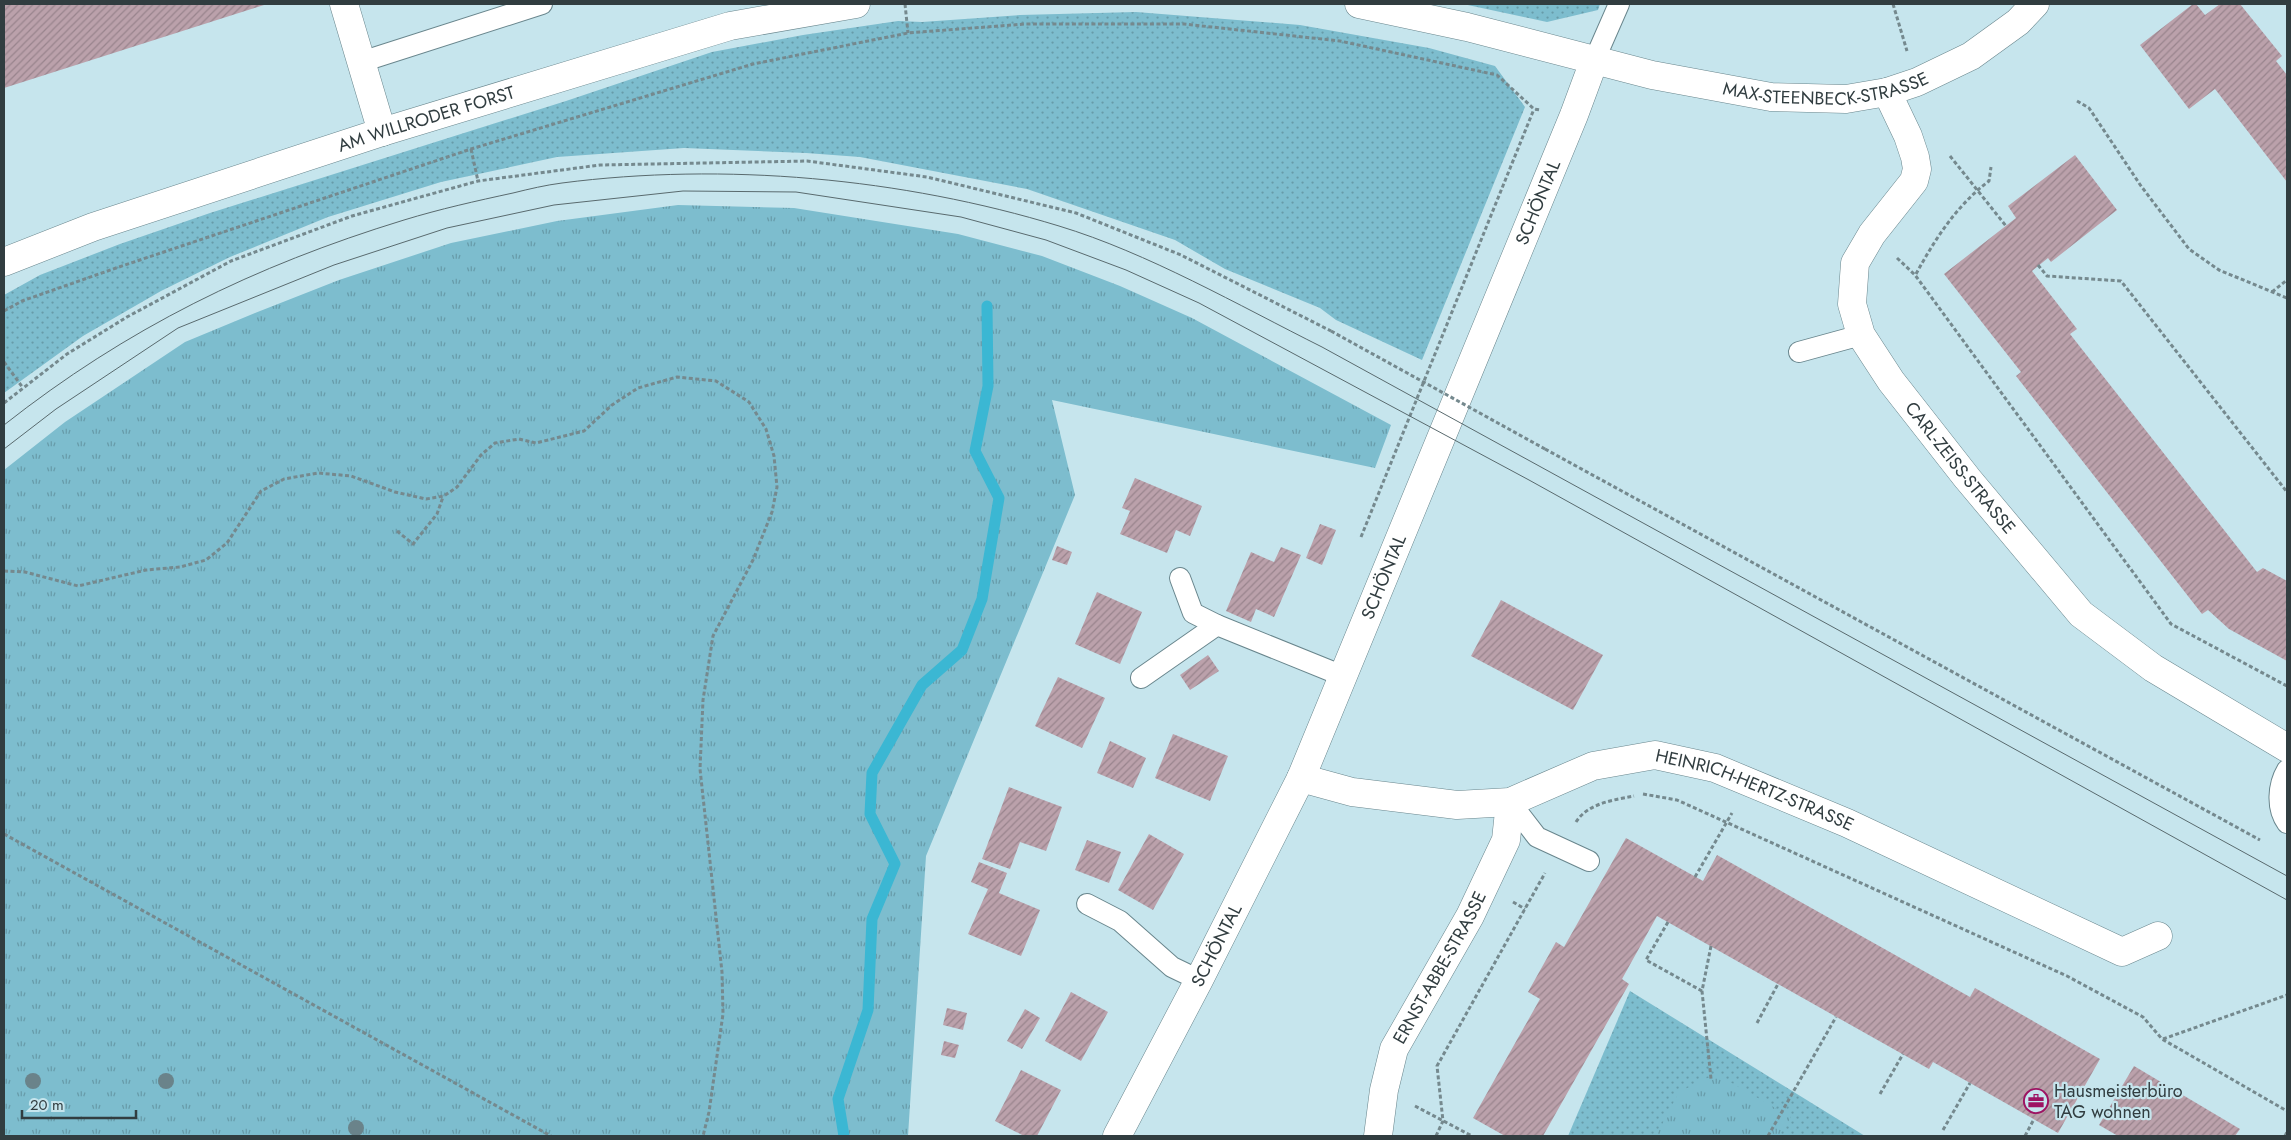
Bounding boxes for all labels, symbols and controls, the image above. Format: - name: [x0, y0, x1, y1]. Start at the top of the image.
- street label: MAX-STEENBECK-STRASSE: [1721, 65, 1933, 112]
- street label: AM WILLRODER FORST: [334, 79, 519, 159]
- street label: SCHÖNTAL: [1509, 156, 1567, 249]
- street label: CARL-ZEISS-STRASSE: [1899, 396, 2022, 540]
- street label: SCHÖNTAL: [1355, 530, 1413, 623]
- street label: HEINRICH-HERTZ-STRASSE: [1653, 742, 1858, 837]
- street label: ERNST-ABBE-STRASSE: [1387, 887, 1493, 1049]
- street label: SCHÖNTAL: [1185, 899, 1248, 992]
- place label: Hausmeisterbüro TAG wohnen: [2054, 1078, 2183, 1125]
- scale bar: [22, 1088, 136, 1120]
- office icon: Hausmeisterbüro TAG wohnen: [2023, 1088, 2049, 1114]
- text: 20 m: [30, 1094, 64, 1116]

